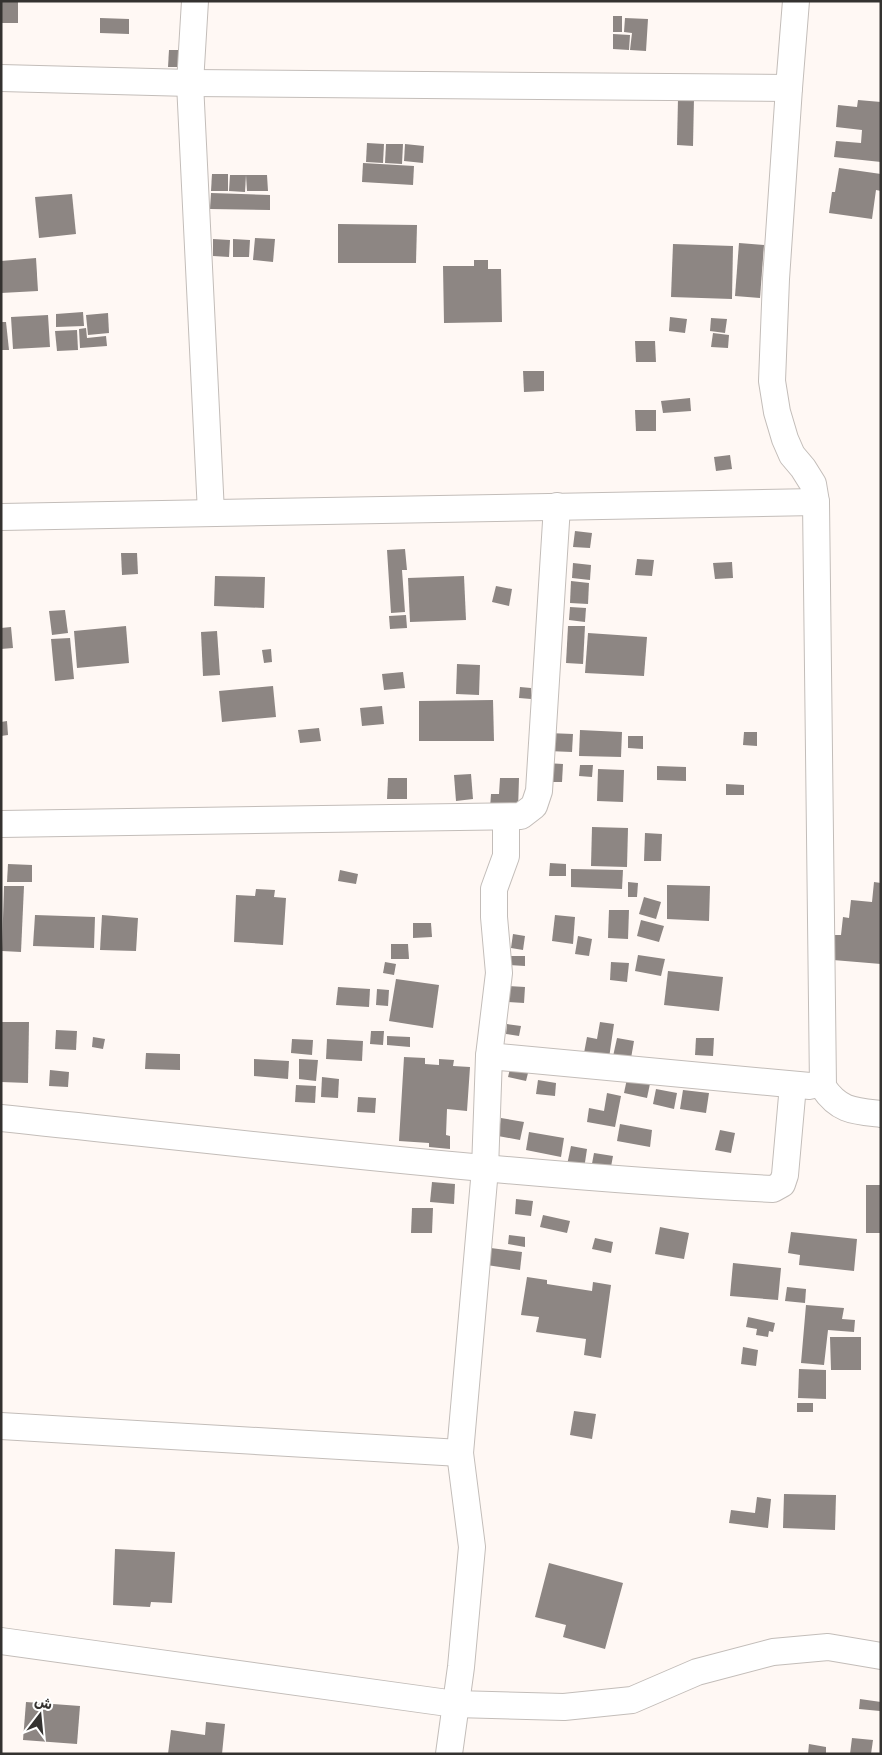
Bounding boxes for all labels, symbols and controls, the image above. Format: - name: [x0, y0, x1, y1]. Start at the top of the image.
- north arrow: [15, 1690, 65, 1740]
- text: ش: [33, 1692, 55, 1714]

